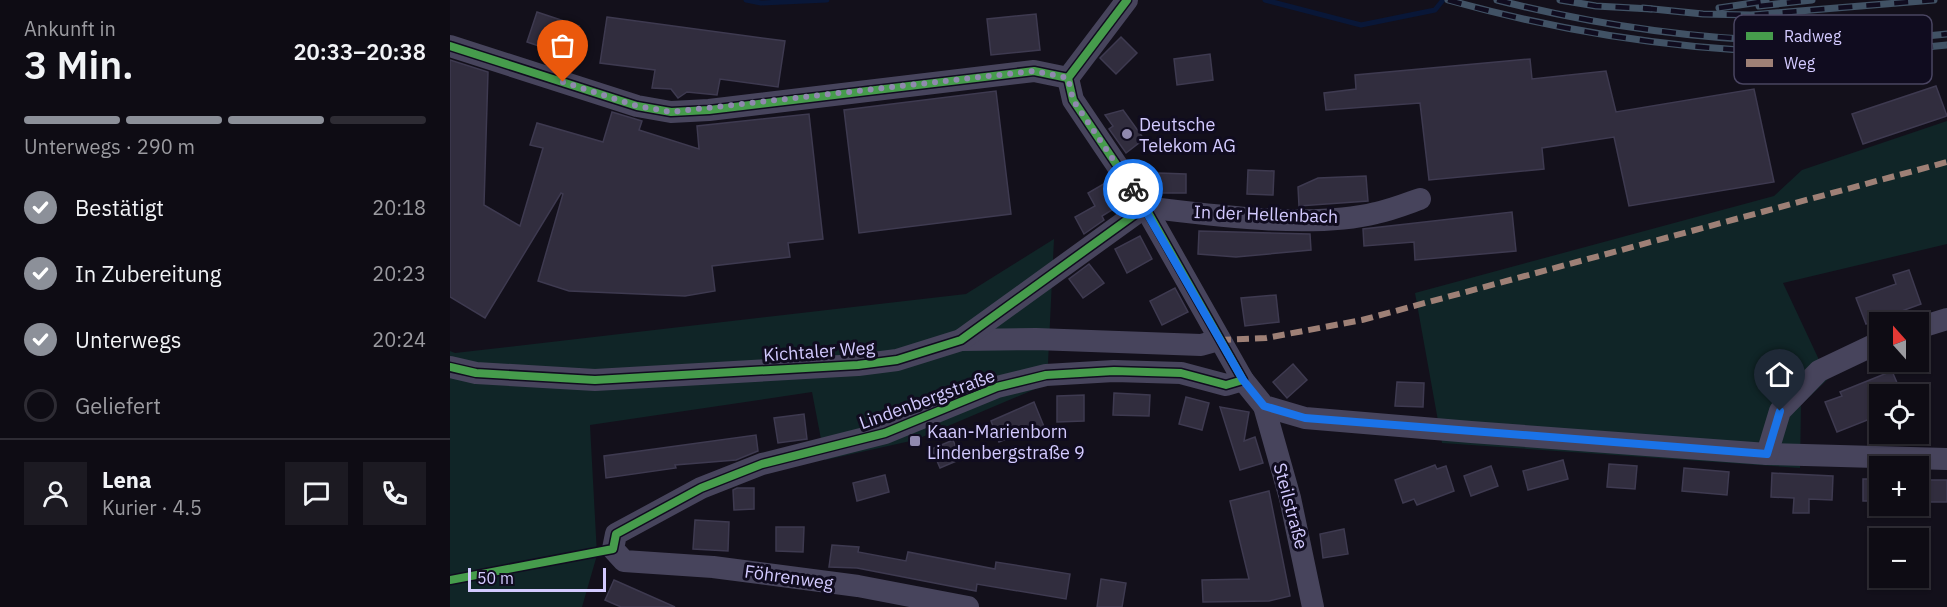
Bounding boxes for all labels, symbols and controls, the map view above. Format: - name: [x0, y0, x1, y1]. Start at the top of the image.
- text: Ankunft in: [24, 15, 116, 42]
- legend: [1734, 15, 1932, 84]
- pin: [537, 20, 588, 82]
- text: Radweg: [1784, 26, 1842, 46]
- icon: bag: [546, 29, 579, 62]
- text: 20:33–20:38: [293, 37, 426, 66]
- text: 3 Min.: [24, 39, 134, 90]
- text: Weg: [1784, 53, 1816, 73]
- place label: Deutsche Telekom AG: [1139, 113, 1236, 157]
- marker: Deutsche Telekom AG: [1120, 127, 1134, 141]
- text: Unterwegs · 290 m: [24, 133, 195, 160]
- courier: [1103, 159, 1163, 219]
- icon: bike: [1117, 173, 1150, 206]
- icon: check: [24, 191, 57, 224]
- text: Bestätigt: [75, 193, 164, 222]
- text: 20:18: [372, 194, 426, 221]
- street label: In der Hellenbach: [1193, 200, 1339, 228]
- icon: check: [24, 257, 57, 290]
- text: In Zubereitung: [75, 259, 221, 288]
- text: 20:23: [372, 260, 426, 287]
- north arrow: [1869, 312, 1929, 372]
- map controls: [1869, 312, 1929, 588]
- icon: check: [24, 323, 57, 356]
- text: Unterwegs: [75, 325, 182, 354]
- text: 20:24: [372, 326, 426, 353]
- street label: Kichtaler Weg: [762, 336, 876, 366]
- pin: [1754, 349, 1805, 411]
- icon: home: [1763, 358, 1796, 391]
- street label: Lindenbergstraße: [856, 364, 998, 434]
- button: locate: [1869, 384, 1929, 444]
- text: Geliefert: [75, 391, 161, 420]
- place label: Kaan-Marienborn Lindenbergstraße 9: [927, 420, 1085, 464]
- marker: Kaan-Marienborn Lindenbergstraße 9: [908, 434, 922, 448]
- button: +: [1869, 456, 1929, 516]
- street label: Steilstraße: [1268, 460, 1314, 552]
- button: person: [24, 462, 87, 525]
- button: chat: [285, 462, 348, 525]
- button: phone: [363, 462, 426, 525]
- text: Lena: [102, 465, 151, 494]
- text: Kurier · 4.5: [102, 494, 202, 521]
- button: −: [1869, 528, 1929, 588]
- street label: Föhrenweg: [743, 559, 835, 595]
- scale bar: [468, 565, 606, 592]
- text: 50 m: [477, 568, 514, 588]

